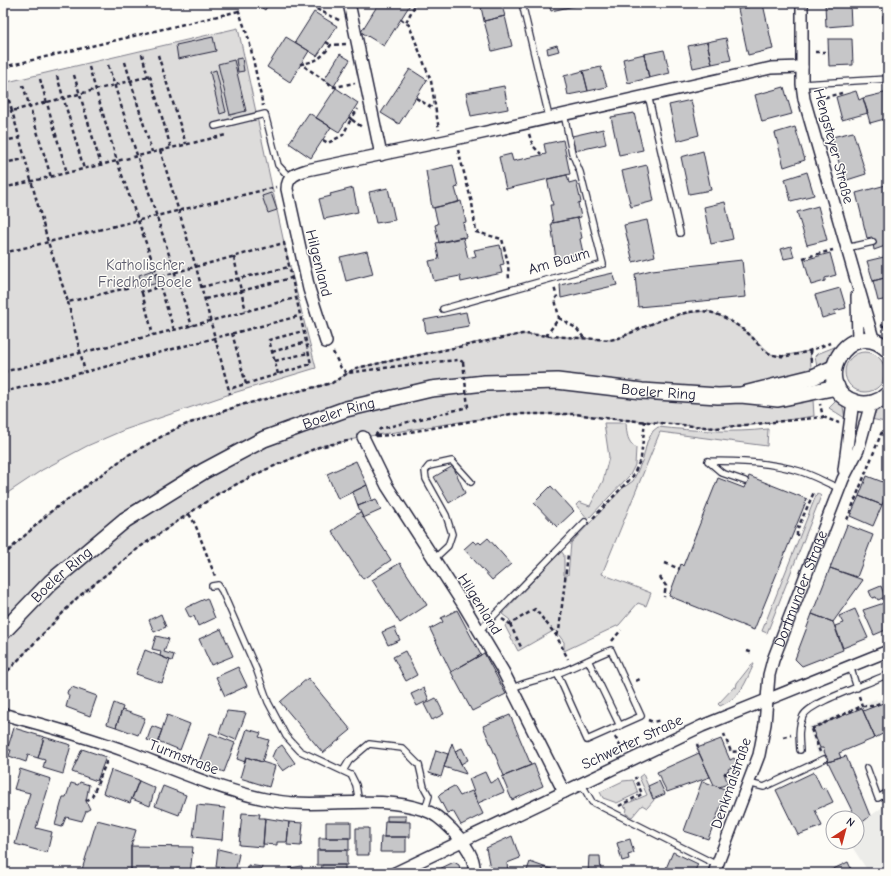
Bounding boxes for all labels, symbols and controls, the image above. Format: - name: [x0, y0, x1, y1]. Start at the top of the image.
- street label: Hengsteyer Straße: [810, 86, 858, 206]
- street label: Hilgenland: [302, 228, 336, 298]
- street label: Am Baum: [526, 244, 592, 278]
- park label: Katholischer Friedhof Boele: [98, 256, 193, 291]
- street label: Boeler Ring: [620, 380, 697, 404]
- street label: Boeler Ring: [300, 393, 377, 433]
- street label: Dortmunder Straße: [770, 527, 831, 650]
- street label: Boeler Ring: [27, 543, 95, 606]
- street label: Hilgenland: [454, 570, 506, 638]
- street label: Schwerter Straße: [579, 711, 686, 773]
- street label: Turmstraße: [147, 735, 222, 779]
- street label: Denkmalstraße: [707, 735, 755, 831]
- north arrow: [825, 810, 865, 850]
- text: N: [844, 815, 857, 830]

